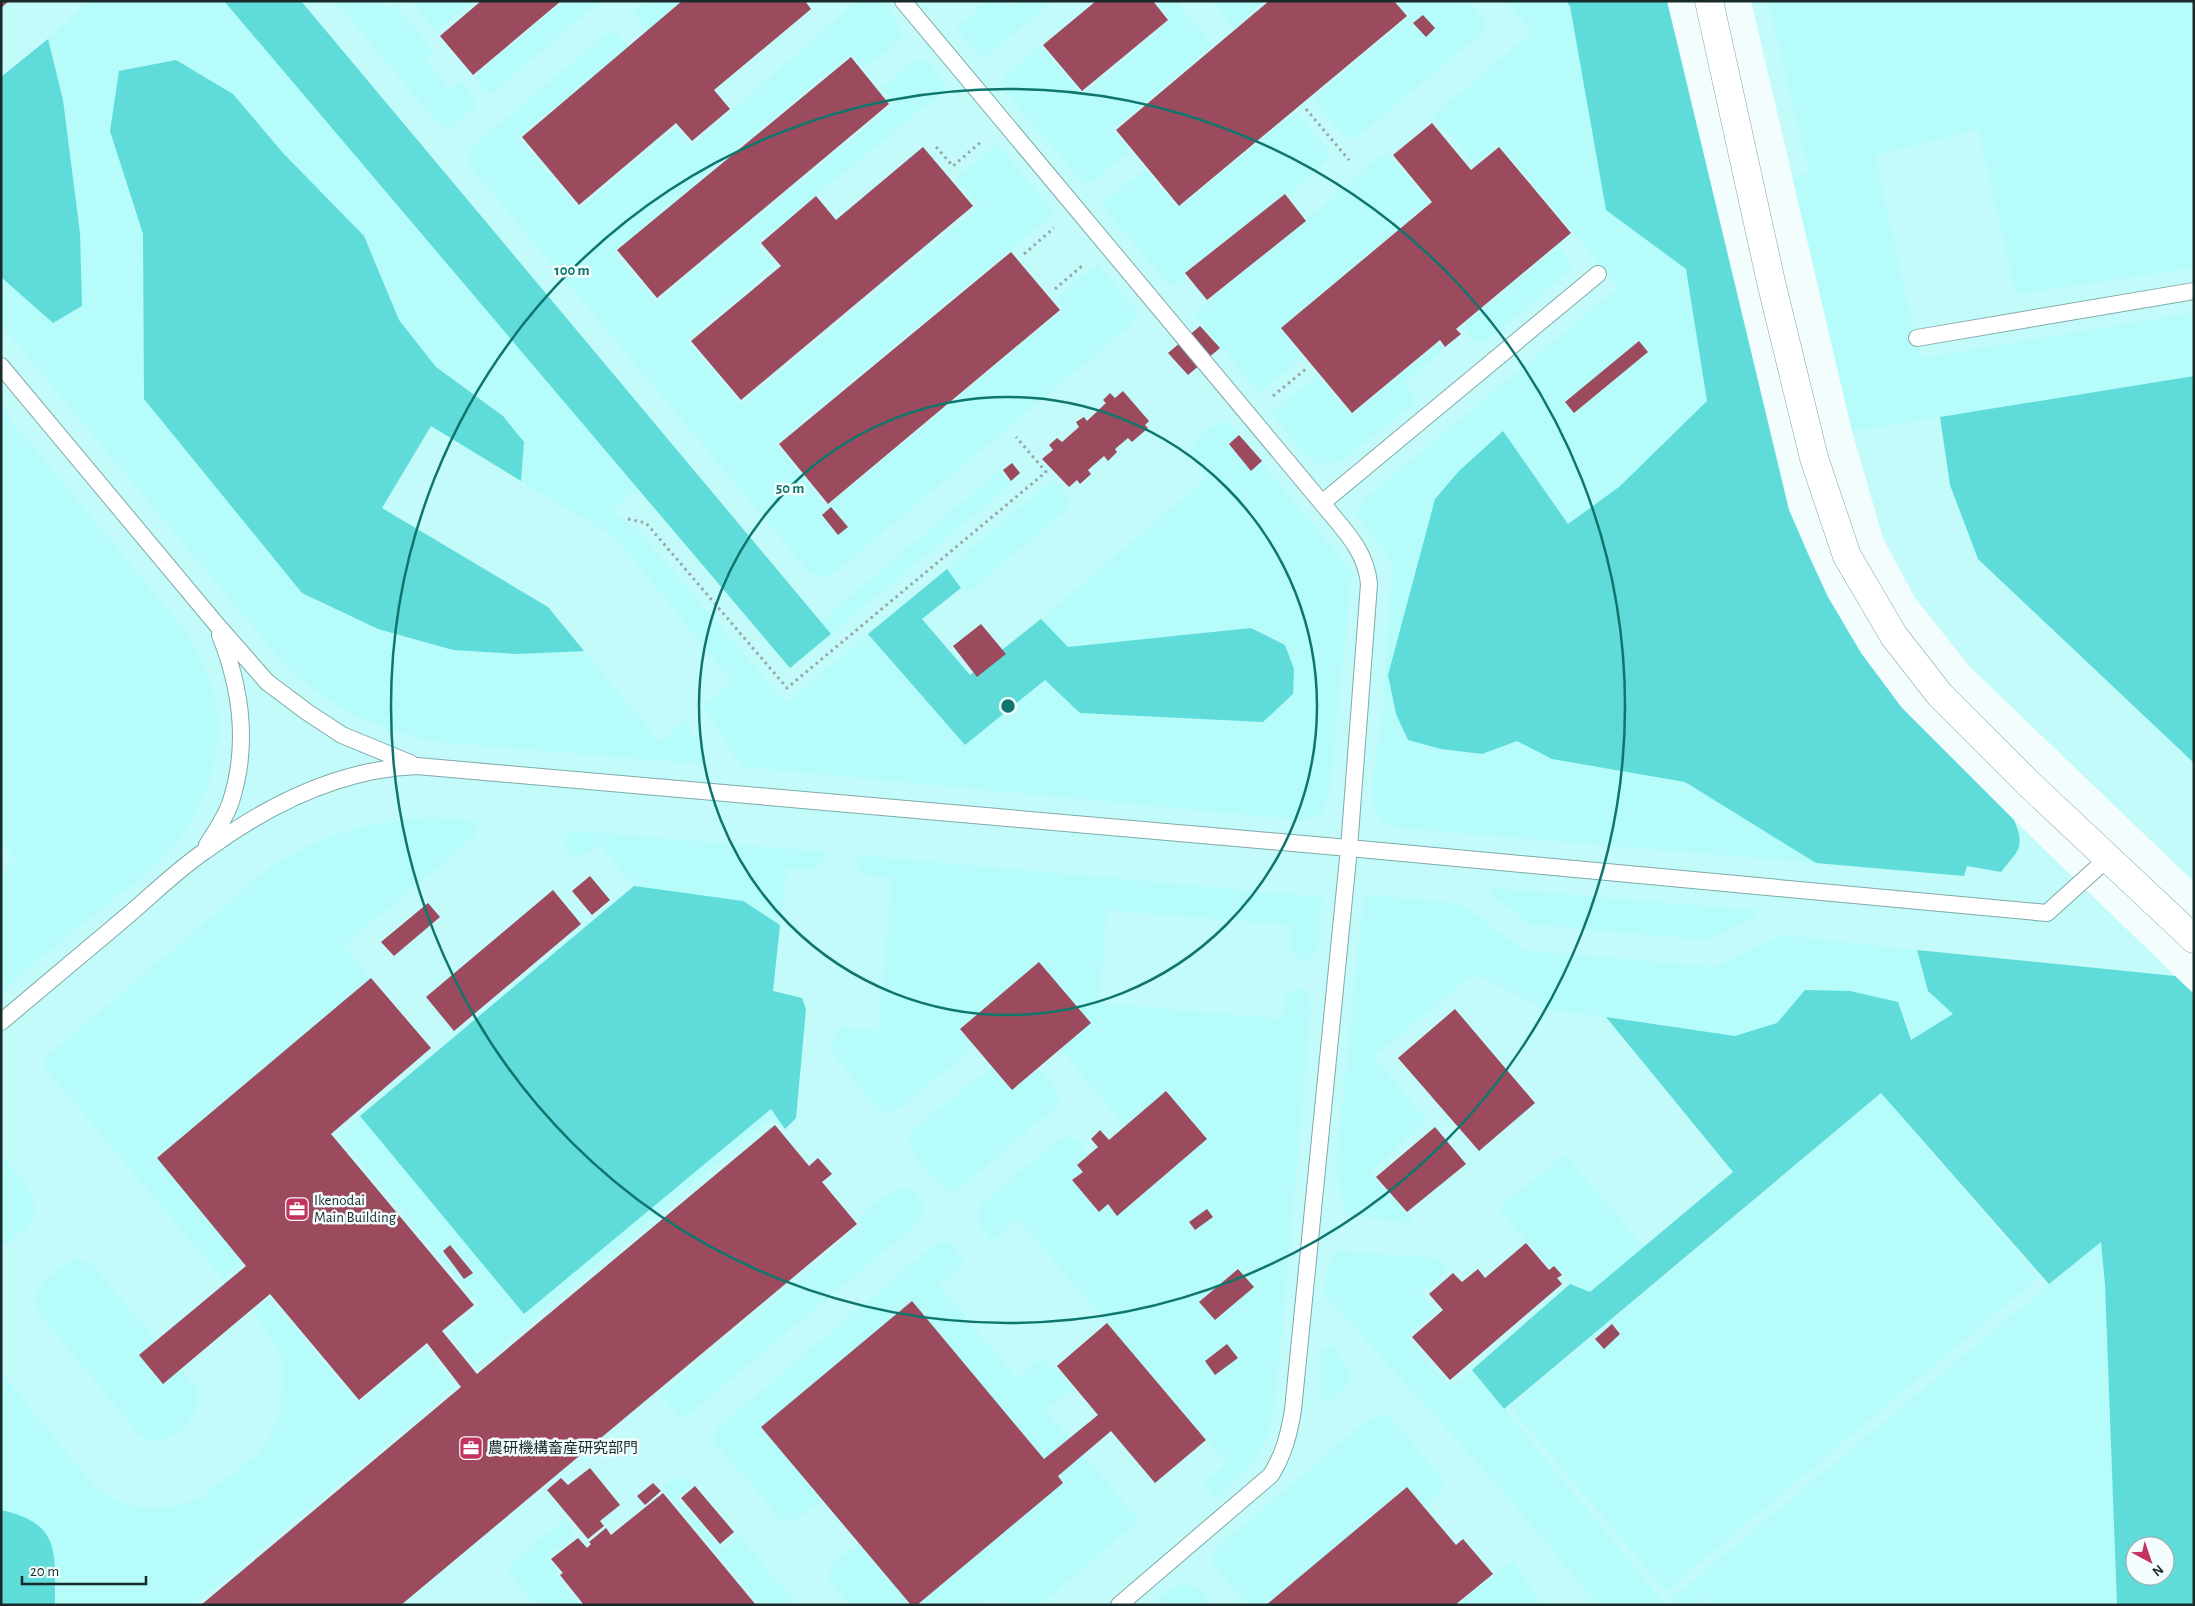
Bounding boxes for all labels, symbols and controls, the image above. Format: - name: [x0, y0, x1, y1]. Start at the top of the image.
- text: 100 m: [554, 263, 590, 278]
- text: 50 m: [776, 481, 804, 496]
- centre of rings: [999, 697, 1017, 715]
- place label: Ikenodai Main Building: [314, 1193, 397, 1225]
- office icon: Ikenodai Main Building: [284, 1196, 310, 1222]
- office icon: 農研機構畜産研究部門: [458, 1435, 484, 1461]
- place label: 農研機構畜産研究部門: [488, 1439, 638, 1456]
- north arrow: [2125, 1536, 2175, 1586]
- scale bar: [22, 1554, 146, 1586]
- text: N: [2149, 1562, 2166, 1579]
- text: 20 m: [30, 1564, 59, 1579]

